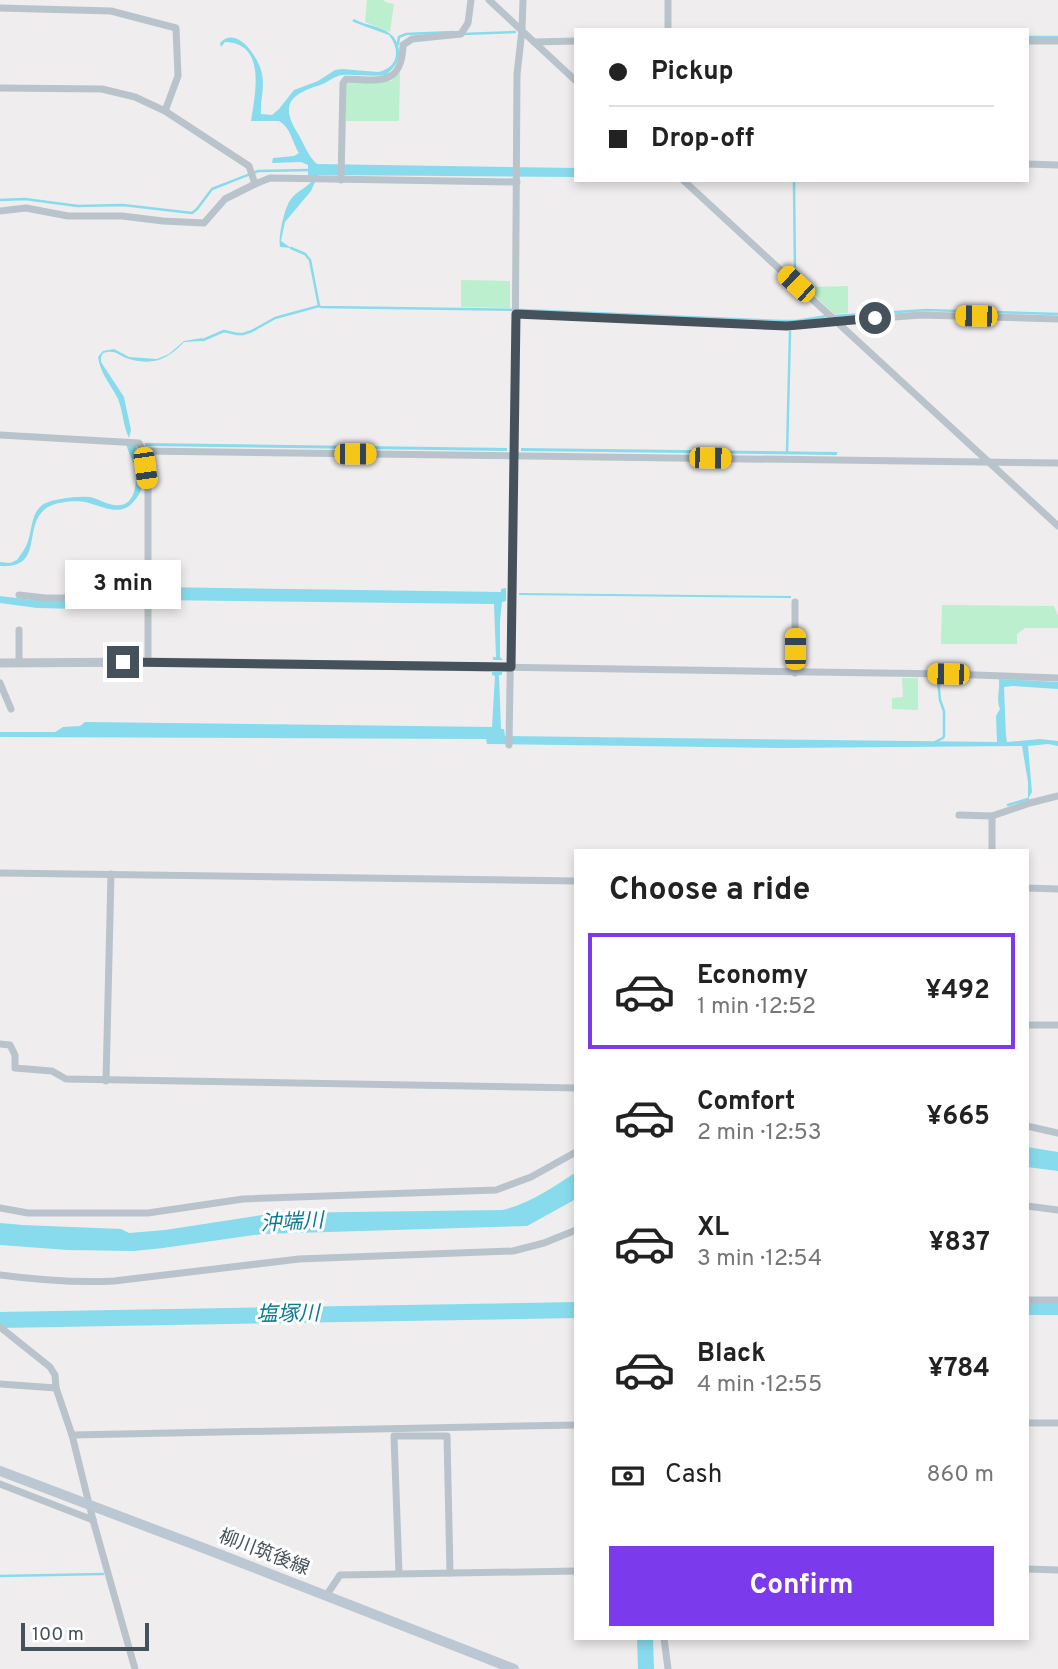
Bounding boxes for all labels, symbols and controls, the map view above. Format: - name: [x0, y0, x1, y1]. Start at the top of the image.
- text: Pickup: [651, 56, 734, 89]
- text: Drop-off: [651, 123, 754, 156]
- car: [774, 262, 819, 306]
- route start: [859, 302, 891, 334]
- car: [955, 305, 998, 327]
- car: [335, 444, 377, 465]
- car: [132, 446, 159, 490]
- car: [689, 447, 732, 469]
- callout: 3 min: [65, 560, 181, 610]
- text: 3 min: [93, 570, 153, 599]
- car: [785, 628, 806, 670]
- route end: [107, 646, 139, 678]
- car: [927, 663, 970, 685]
- text: Choose a ride: [609, 871, 810, 911]
- icon: car: [613, 960, 676, 1023]
- text: Economy: [697, 960, 808, 993]
- text: ¥492: [926, 975, 990, 1008]
- text: 1 min · 12:52: [697, 993, 816, 1022]
- icon: car: [613, 1086, 676, 1149]
- text: Comfort: [697, 1086, 795, 1119]
- text: ¥665: [926, 1101, 990, 1134]
- text: 2 min · 12:53: [697, 1119, 822, 1148]
- water label: 沖端川: [260, 1208, 326, 1238]
- icon: car: [613, 1212, 676, 1275]
- text: XL: [697, 1212, 729, 1245]
- text: ¥837: [929, 1227, 990, 1260]
- text: 3 min · 12:54: [697, 1245, 822, 1274]
- water label: 塩塚川: [256, 1301, 322, 1329]
- icon: car: [613, 1338, 676, 1401]
- text: Black: [697, 1338, 766, 1371]
- text: ¥784: [928, 1353, 990, 1386]
- text: 4 min · 12:55: [697, 1371, 822, 1400]
- icon: cash: [609, 1457, 647, 1495]
- text: Cash: [665, 1459, 722, 1492]
- text: 860 m: [927, 1461, 994, 1490]
- street label: 柳川筑後線: [215, 1525, 313, 1581]
- button: Confirm: [609, 1546, 994, 1626]
- scale bar: [21, 1620, 149, 1652]
- text: 100 m: [32, 1623, 84, 1647]

